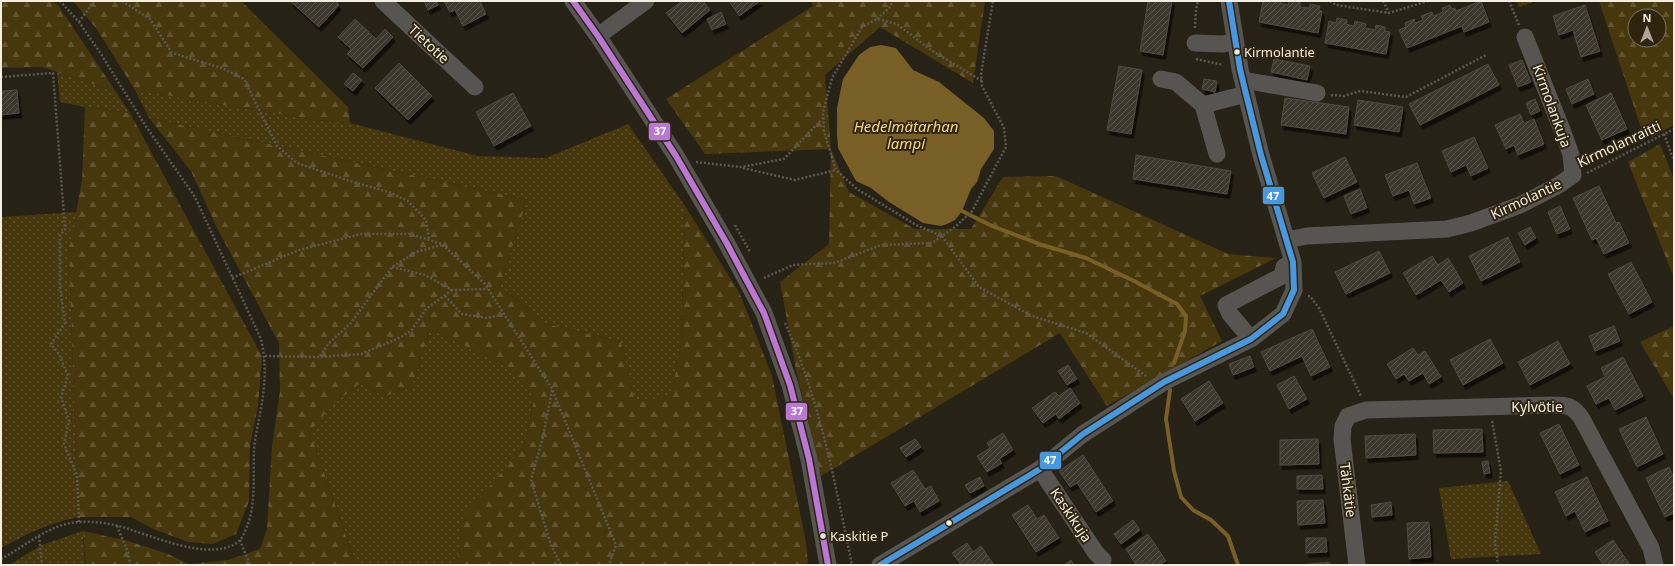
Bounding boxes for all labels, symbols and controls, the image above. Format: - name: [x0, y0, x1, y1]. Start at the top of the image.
- north arrow: [1627, 8, 1667, 48]
- text: N: [1643, 10, 1651, 25]
- street label: Tietotie: [405, 20, 454, 67]
- place label: Kirmolantie: [1244, 43, 1315, 61]
- marker: Kirmolantie: [1232, 47, 1242, 57]
- street label: Kirmolankuja: [1529, 62, 1576, 150]
- water label: Hedelmätarhan lampi: [854, 116, 958, 153]
- street label: Kirmolanraitti: [1574, 116, 1664, 171]
- line badge: 37: [648, 122, 671, 141]
- text: 37: [654, 123, 666, 138]
- street label: Kirmolantie: [1487, 174, 1564, 223]
- line badge: 47: [1262, 186, 1285, 205]
- text: 47: [1267, 188, 1279, 203]
- street label: Kylvötie: [1511, 397, 1563, 416]
- line badge: 37: [785, 402, 808, 421]
- text: 37: [791, 403, 803, 418]
- line badge: 47: [1039, 451, 1062, 470]
- text: 47: [1044, 452, 1056, 467]
- street label: Tähkätie: [1336, 461, 1361, 519]
- street label: Kaskikuja: [1046, 484, 1097, 546]
- unlabelled marker: [944, 518, 954, 528]
- place label: Kaskitie P: [830, 527, 889, 545]
- marker: Kaskitie P: [818, 531, 828, 541]

